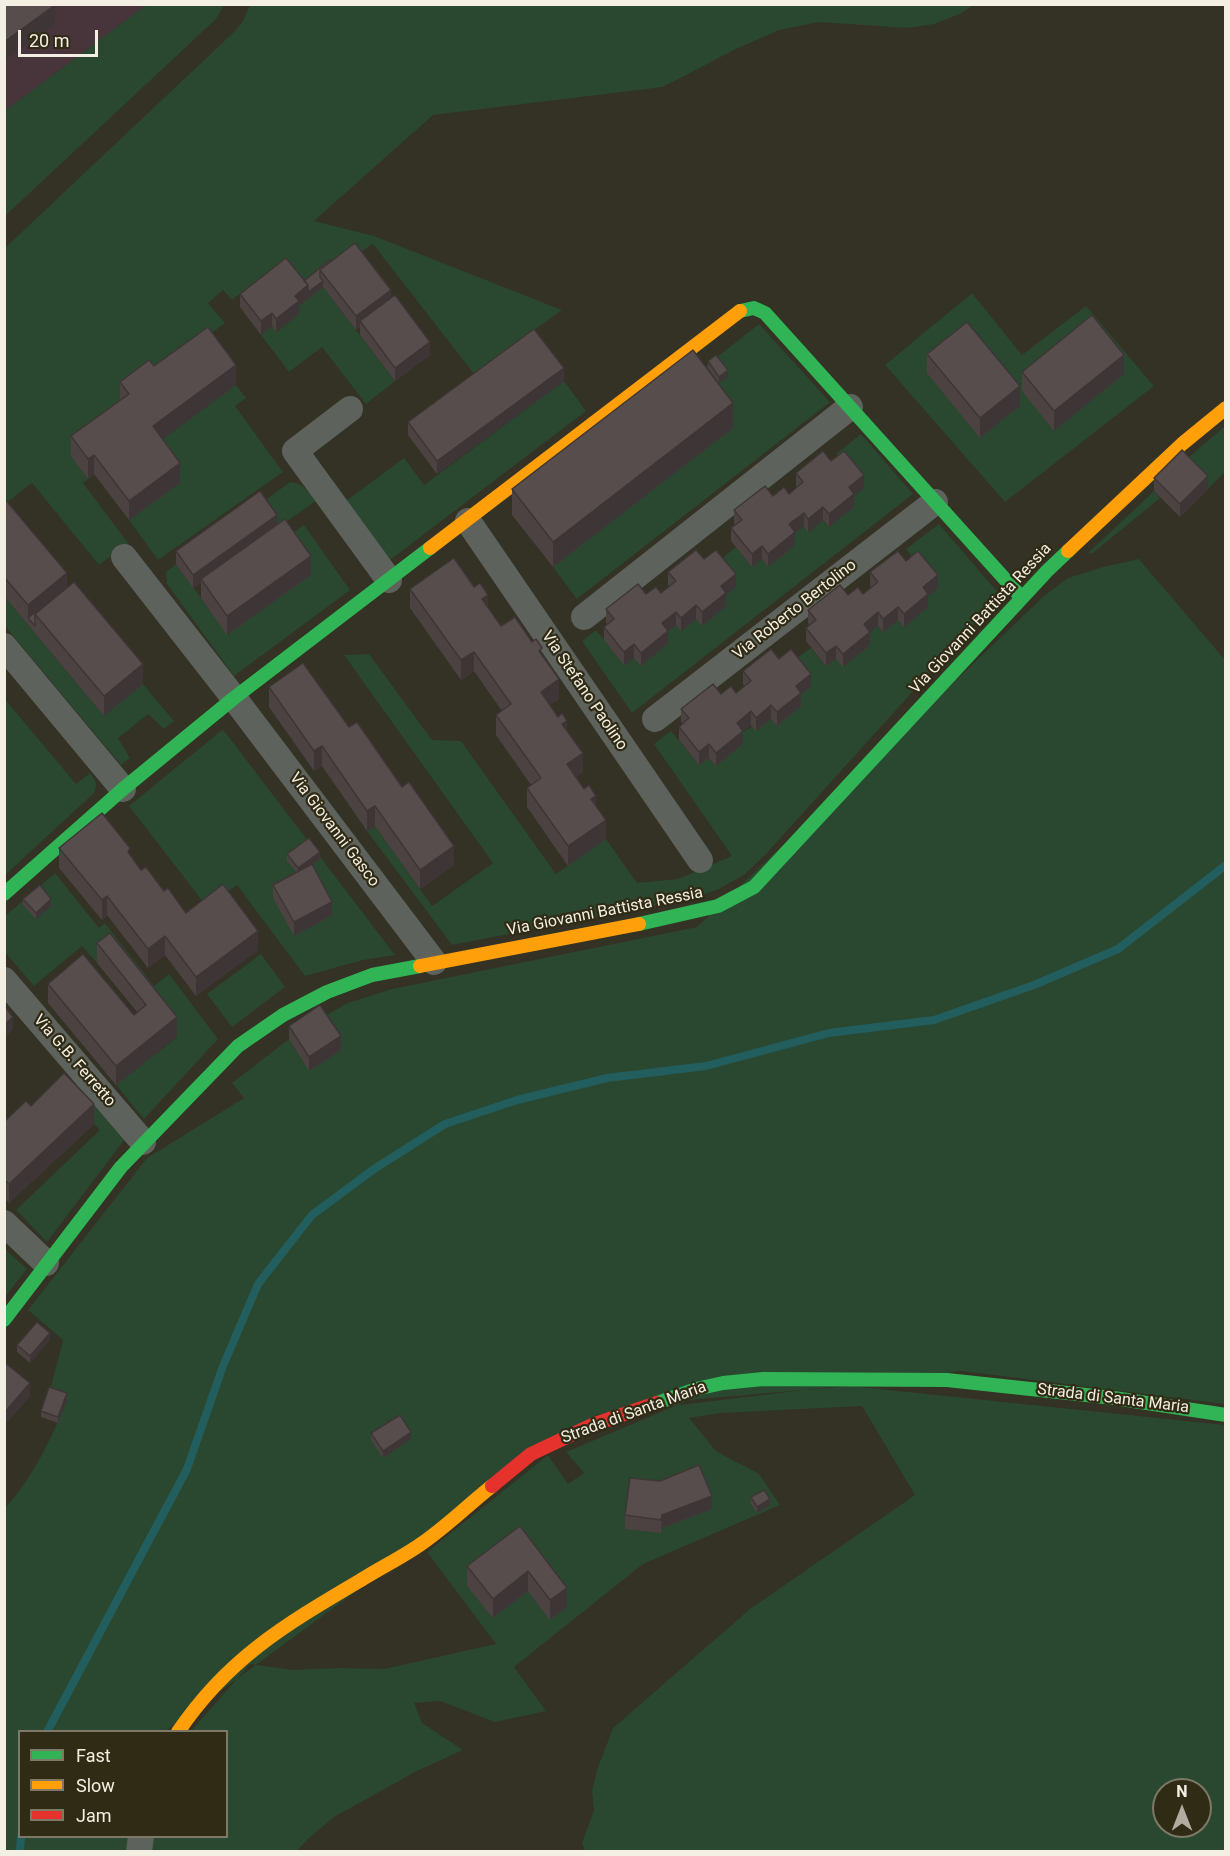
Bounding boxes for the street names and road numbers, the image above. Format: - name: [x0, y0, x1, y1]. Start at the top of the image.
- street label: Via Giovanni Battista Ressia: [906, 540, 1056, 698]
- street label: Via Roberto Bertolino: [729, 556, 861, 664]
- street label: Via Stefano Paolino: [537, 628, 631, 754]
- street label: Via Giovanni Gasco: [285, 769, 383, 891]
- street label: Via Giovanni Battista Ressia: [505, 884, 705, 940]
- street label: Via G.B. Ferretto: [29, 1011, 119, 1111]
- street label: Strada di Santa Maria: [559, 1378, 709, 1448]
- street label: Strada di Santa Maria: [1036, 1380, 1190, 1418]

